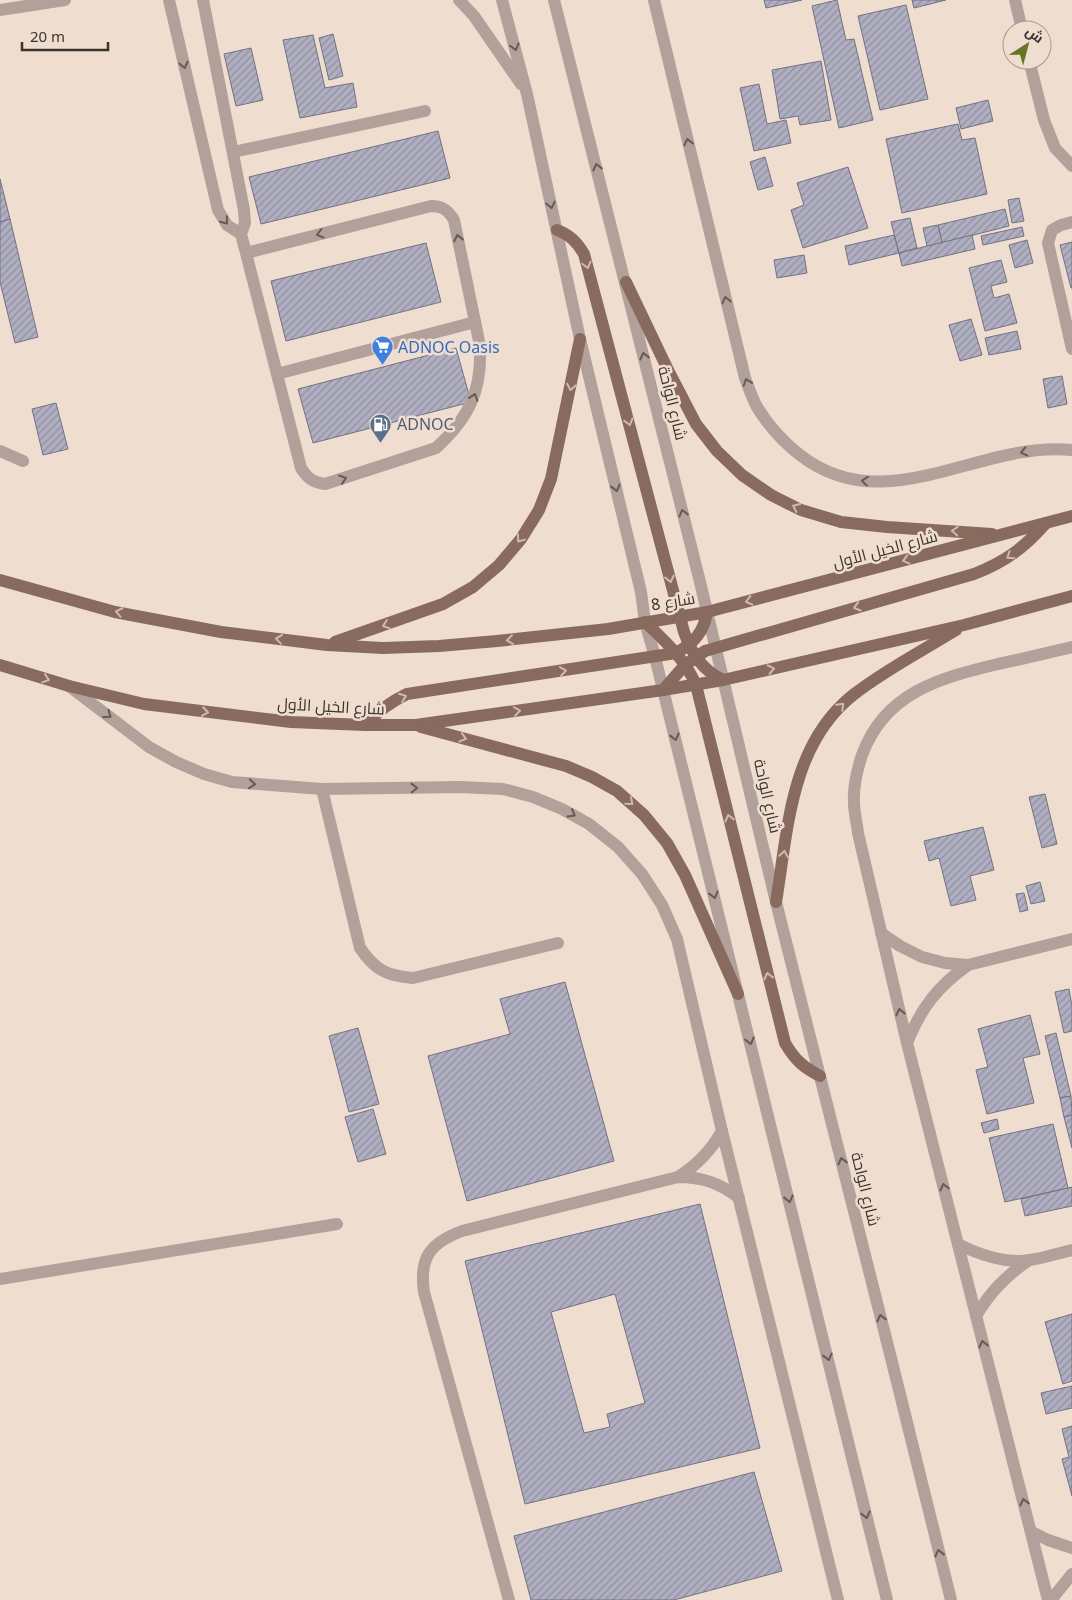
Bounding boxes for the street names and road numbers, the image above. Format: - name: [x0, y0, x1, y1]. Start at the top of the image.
- street label: شارع الواحة: [652, 364, 693, 443]
- street label: شارع الخيل الأول: [830, 524, 940, 575]
- street label: شارع 8: [649, 587, 697, 616]
- street label: شارع الخيل الأول: [277, 692, 385, 721]
- street label: شارع الواحة: [748, 757, 787, 836]
- street label: شارع الواحة: [845, 1150, 886, 1229]

